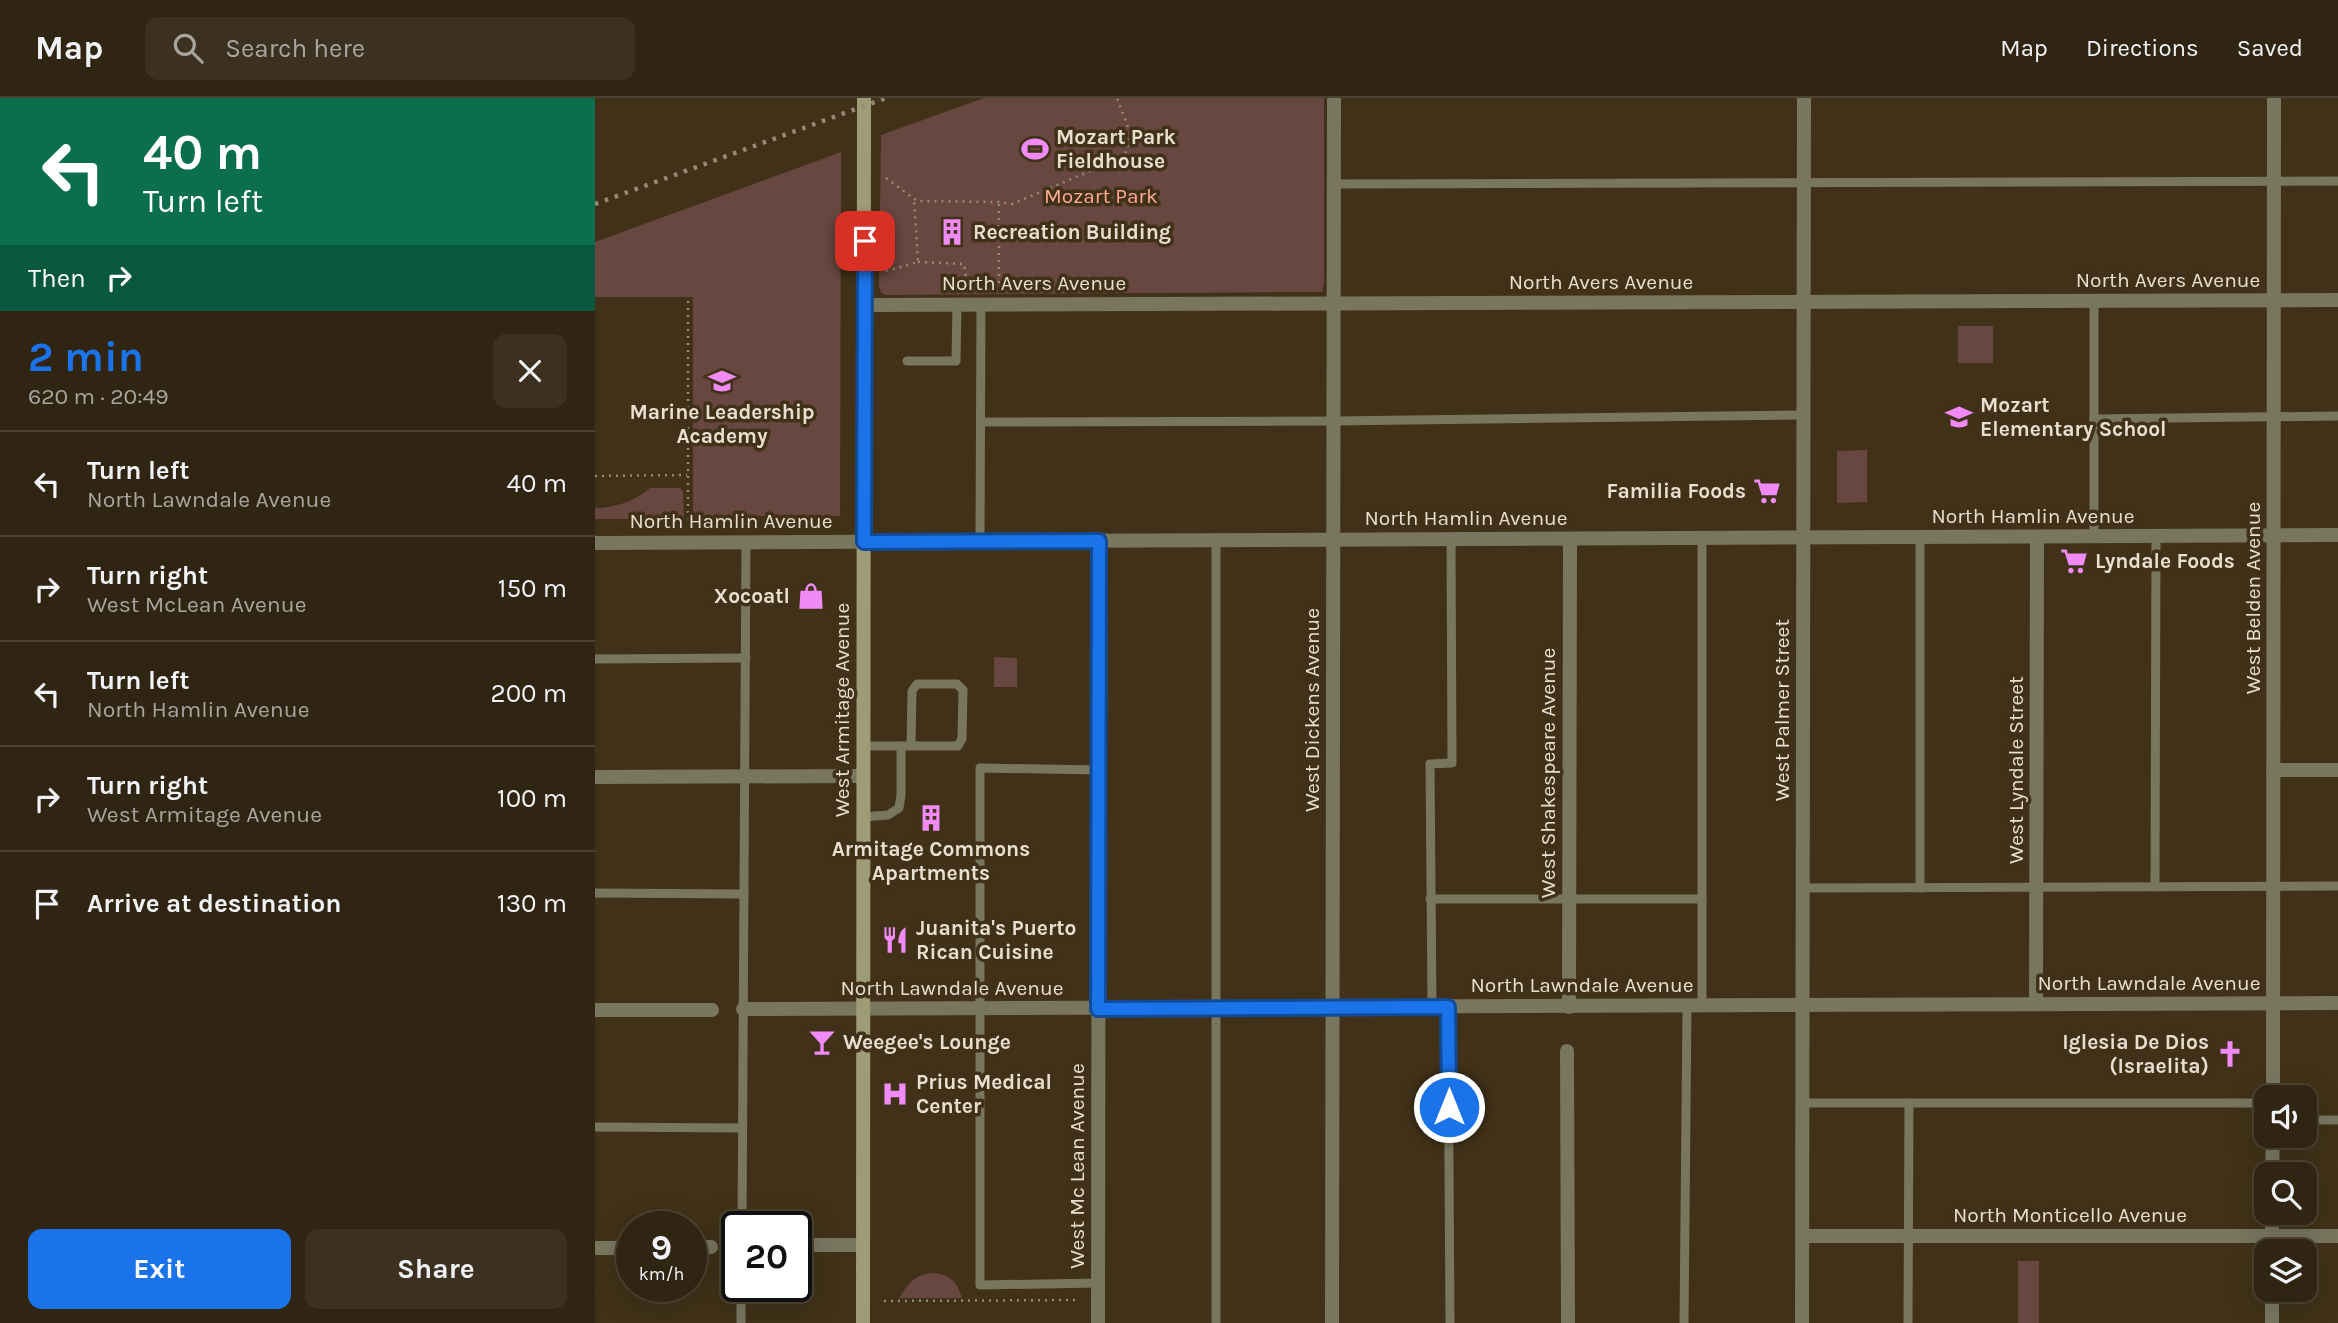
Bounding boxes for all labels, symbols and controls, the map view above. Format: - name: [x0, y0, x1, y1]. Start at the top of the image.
- search box: [145, 17, 635, 80]
- text: Map: [35, 29, 103, 67]
- icon: search: [169, 29, 207, 67]
- text: Search here: [225, 33, 365, 64]
- text: Map: [2000, 34, 2048, 62]
- text: Directions: [2086, 34, 2199, 62]
- text: Saved: [2237, 34, 2303, 62]
- text: 40 m: [143, 124, 262, 181]
- place label: Mozart Park Fieldhouse: [1056, 125, 1176, 173]
- icon: left: [28, 126, 119, 217]
- sports icon: Mozart Park Fieldhouse: [1020, 134, 1050, 164]
- text: Turn left: [143, 183, 263, 220]
- park label: Mozart Park: [1044, 184, 1158, 208]
- pin: [835, 211, 895, 271]
- building icon: Recreation Building: [937, 217, 967, 247]
- place label: Recreation Building: [973, 220, 1171, 244]
- icon: arrive: [846, 222, 884, 260]
- icon: right: [100, 259, 138, 297]
- text: Then: [28, 263, 86, 294]
- street label: North Avers Avenue: [2076, 268, 2260, 292]
- street label: North Avers Avenue: [1509, 270, 1693, 294]
- street label: North Avers Avenue: [942, 271, 1126, 295]
- text: 2 min: [28, 332, 144, 382]
- button: close: [493, 334, 567, 408]
- school or university icon: Marine Leadership Academy: [707, 366, 737, 396]
- text: 620 m · 20:49: [28, 383, 169, 410]
- place label: Mozart Elementary School: [1980, 393, 2166, 441]
- place label: Marine Leadership Academy: [629, 400, 815, 448]
- school or university icon: Mozart Elementary School: [1944, 402, 1974, 432]
- text: Turn left: [87, 455, 189, 486]
- icon: left: [28, 465, 66, 503]
- text: 40 m: [507, 468, 567, 499]
- supermarket icon: Familia Foods: [1752, 476, 1782, 506]
- place label: Familia Foods: [1606, 479, 1746, 503]
- text: North Lawndale Avenue: [87, 486, 331, 513]
- street label: West Belden Avenue: [2241, 502, 2265, 694]
- street label: North Hamlin Avenue: [1931, 504, 2135, 528]
- street label: North Hamlin Avenue: [1364, 506, 1568, 530]
- street label: North Hamlin Avenue: [629, 509, 833, 533]
- supermarket icon: Lyndale Foods: [2059, 546, 2089, 576]
- place label: Lyndale Foods: [2095, 549, 2235, 573]
- text: Turn right: [87, 560, 208, 591]
- icon: right: [28, 570, 66, 608]
- text: 150 m: [498, 573, 567, 604]
- shop icon: Xocoatl: [796, 581, 826, 611]
- place label: Xocoatl: [714, 584, 790, 608]
- text: West McLean Avenue: [87, 591, 306, 618]
- street label: West Armitage Avenue: [830, 603, 854, 817]
- street label: West Dickens Avenue: [1300, 608, 1324, 812]
- street label: West Palmer Street: [1770, 619, 1794, 801]
- street label: West Shakespeare Avenue: [1536, 648, 1560, 898]
- text: Turn left: [87, 665, 189, 696]
- icon: left: [28, 675, 66, 713]
- street label: West Lyndale Street: [2004, 676, 2028, 864]
- text: 200 m: [491, 678, 567, 709]
- text: North Hamlin Avenue: [87, 696, 310, 723]
- text: Turn right: [87, 770, 208, 801]
- icon: right: [28, 780, 66, 818]
- text: 100 m: [497, 783, 567, 814]
- text: West Armitage Avenue: [87, 801, 322, 828]
- building icon: Armitage Commons Apartments: [916, 803, 946, 833]
- place label: Armitage Commons Apartments: [832, 837, 1030, 885]
- icon: arrive: [28, 885, 66, 923]
- text: Arrive at destination: [87, 888, 341, 919]
- text: 130 m: [497, 888, 567, 919]
- place label: Juanita's Puerto Rican Cuisine: [916, 916, 1076, 964]
- restaurant icon: Juanita's Puerto Rican Cuisine: [880, 925, 910, 955]
- street label: North Lawndale Avenue: [2037, 971, 2261, 995]
- street label: North Lawndale Avenue: [1470, 973, 1694, 997]
- street label: North Lawndale Avenue: [840, 976, 1064, 1000]
- bar icon: Weegee's Lounge: [807, 1027, 837, 1057]
- place label: Weegee's Lounge: [843, 1030, 1011, 1054]
- place label: Iglesia De Dios (Israelita): [2062, 1030, 2209, 1078]
- church icon: Iglesia De Dios (Israelita): [2215, 1039, 2245, 1069]
- street label: West Mc Lean Avenue: [1065, 1063, 1089, 1269]
- place label: Prius Medical Center: [916, 1070, 1052, 1118]
- position arrow: [1412, 1070, 1486, 1144]
- hospital icon: Prius Medical Center: [880, 1079, 910, 1109]
- map controls: [2254, 1085, 2317, 1302]
- button: sound: [2254, 1085, 2317, 1148]
- button: search: [2254, 1162, 2317, 1225]
- street label: North Monticello Avenue: [1953, 1203, 2187, 1227]
- speed limit sign: 20: [721, 1211, 812, 1302]
- text: 9: [651, 1227, 672, 1268]
- button: Exit: [28, 1229, 291, 1309]
- button: Share: [305, 1229, 567, 1309]
- button: layers: [2254, 1239, 2317, 1302]
- text: km/h: [639, 1263, 684, 1285]

